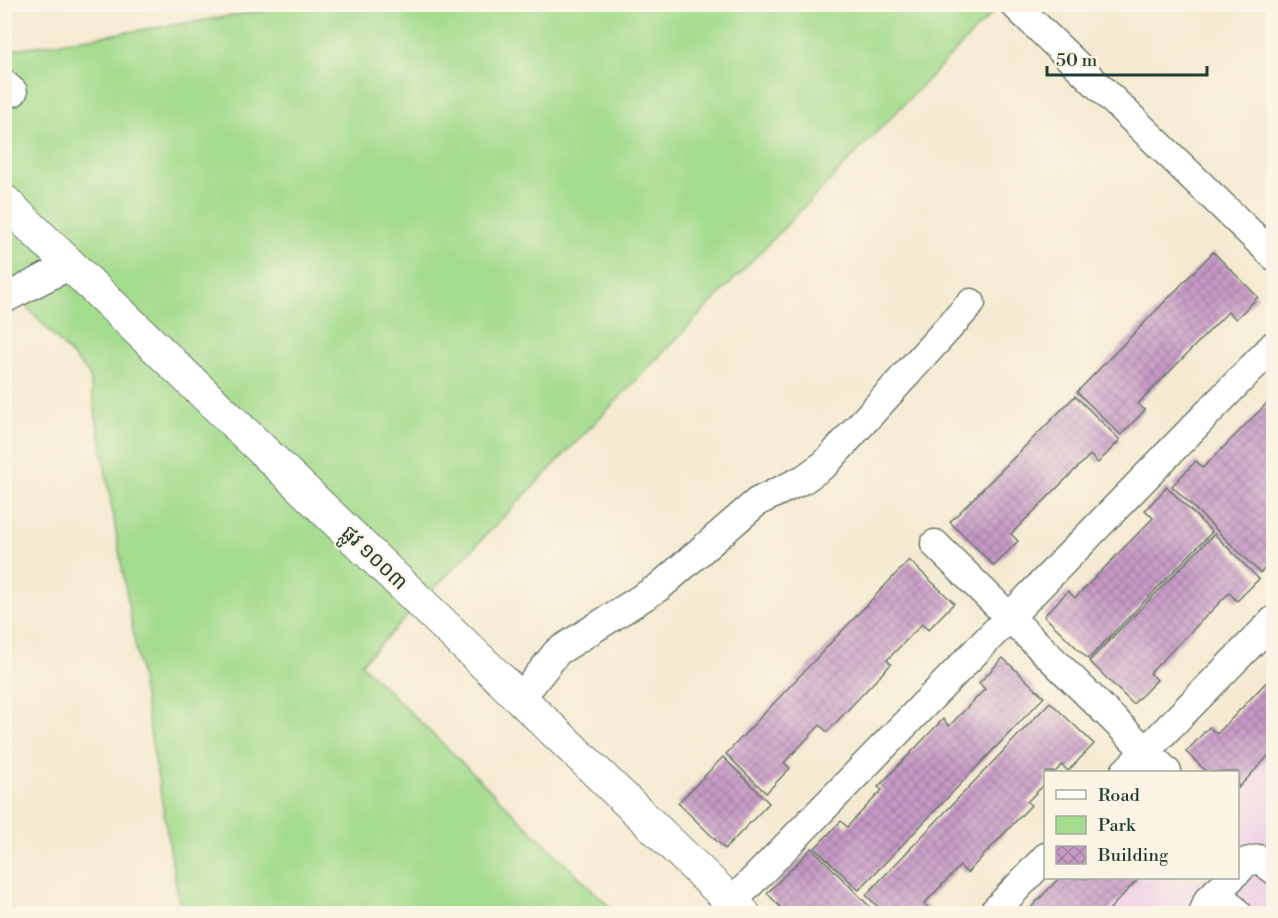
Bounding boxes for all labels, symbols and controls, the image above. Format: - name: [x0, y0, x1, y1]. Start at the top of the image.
- scale bar: [1047, 39, 1208, 77]
- text: 50 m: [1056, 49, 1098, 72]
- street label: ផ្លូវ ១០០៣: [332, 520, 413, 600]
- legend: [1044, 771, 1239, 879]
- text: Road: [1098, 784, 1141, 807]
- text: Park: [1098, 814, 1137, 837]
- text: Building: [1097, 844, 1169, 867]

